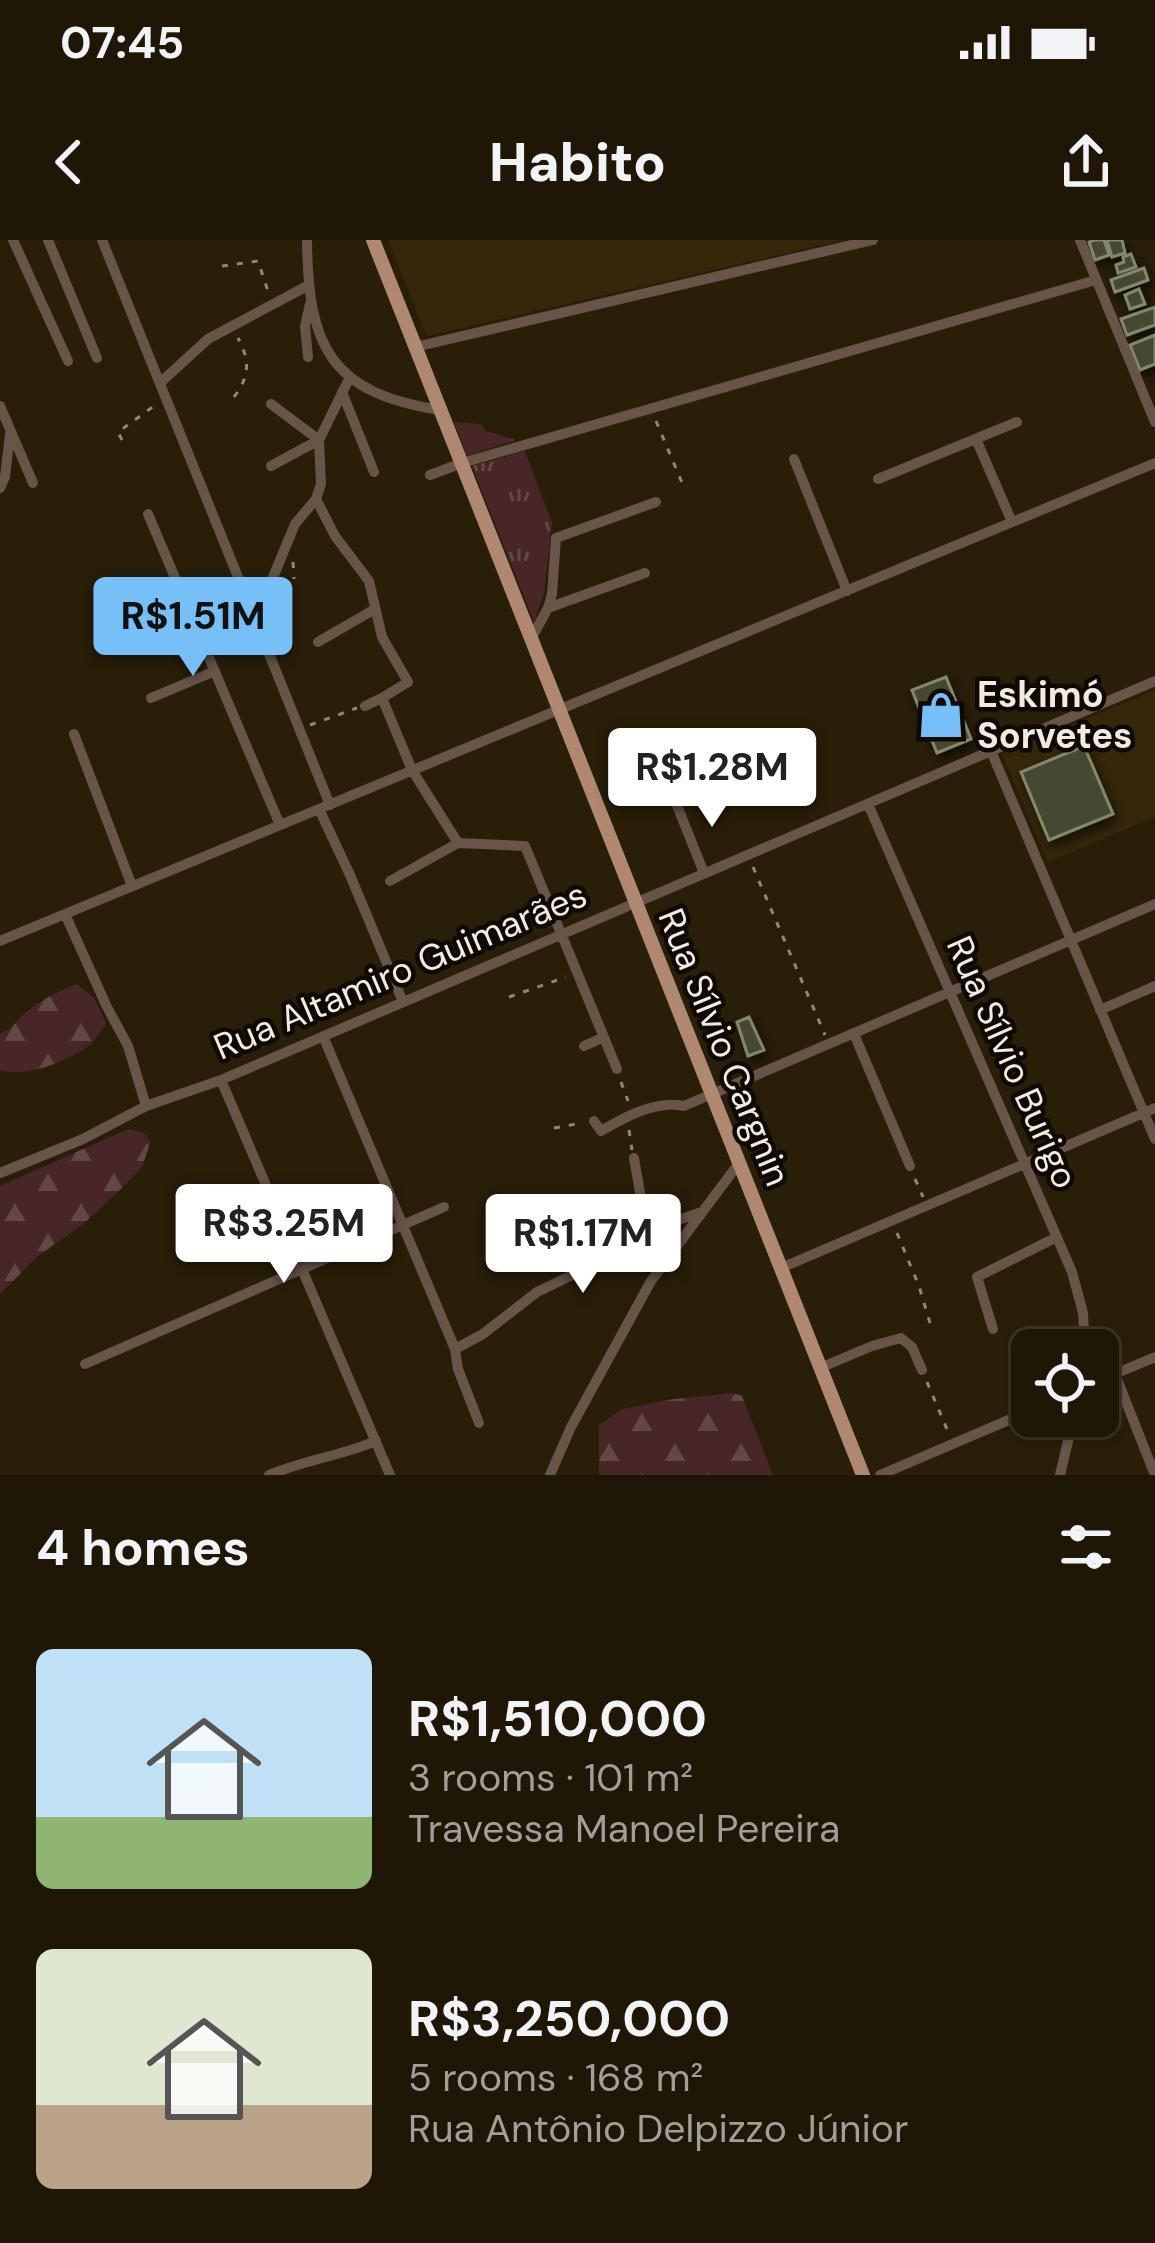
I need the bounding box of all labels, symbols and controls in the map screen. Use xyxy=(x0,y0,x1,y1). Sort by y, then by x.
text: 07:45 xyxy=(60,13,184,72)
text: Habito xyxy=(489,127,666,198)
icon: back xyxy=(36,129,102,195)
icon: share xyxy=(1053,129,1119,195)
pin: R$1.51M xyxy=(82,577,304,679)
text: R$1.51M xyxy=(120,590,266,641)
place label: Eskimó Sorvetes xyxy=(977,671,1132,759)
shop icon: Eskimó Sorvetes xyxy=(916,690,966,740)
pin: R$1.28M xyxy=(601,728,823,830)
text: R$1.28M xyxy=(635,741,789,792)
street label: Rua Altamiro Guimarães xyxy=(207,871,594,1070)
street label: Rua Sílvio Cargnin xyxy=(647,902,802,1193)
street label: Rua Sílvio Burigo xyxy=(936,929,1089,1196)
pin: R$3.25M xyxy=(173,1184,395,1286)
pin: R$1.17M xyxy=(472,1194,694,1296)
text: R$3.25M xyxy=(203,1197,365,1248)
text: R$1.17M xyxy=(513,1207,653,1258)
map controls xyxy=(1011,1329,1119,1437)
button: locate xyxy=(1011,1329,1119,1437)
text: 4 homes xyxy=(36,1514,250,1581)
icon: filters xyxy=(1053,1514,1119,1580)
text: R$1,510,000 xyxy=(408,1685,707,1752)
icon: home xyxy=(132,1697,276,1841)
text: 3 rooms · 101 m² xyxy=(408,1752,693,1803)
text: Travessa Manoel Pereira xyxy=(408,1803,840,1854)
text: R$3,250,000 xyxy=(408,1985,730,2052)
icon: home xyxy=(132,1997,276,2141)
text: 5 rooms · 168 m² xyxy=(408,2052,703,2103)
text: Rua Antônio Delpizzo Júnior xyxy=(408,2103,908,2154)

